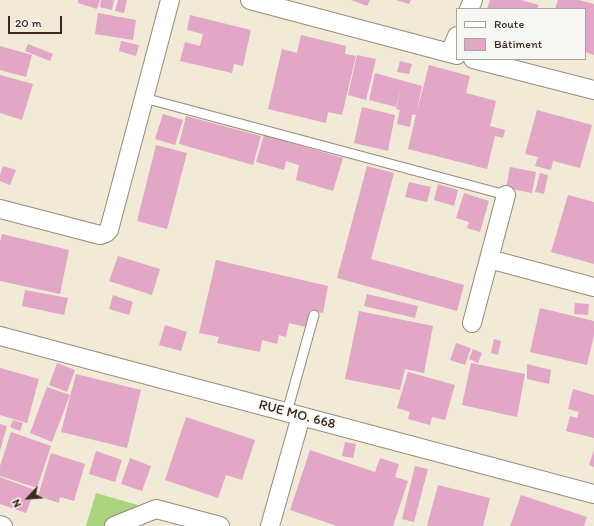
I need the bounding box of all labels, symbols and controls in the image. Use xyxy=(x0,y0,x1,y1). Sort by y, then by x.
scale bar xyxy=(10,8,64,34)
legend xyxy=(456,8,586,60)
text: 20 m xyxy=(15,16,42,30)
text: Route xyxy=(494,17,524,31)
text: Bâtiment xyxy=(494,37,542,51)
street label: RUE MO. 668 xyxy=(257,397,337,433)
north arrow xyxy=(8,478,48,518)
text: N xyxy=(9,497,24,509)

